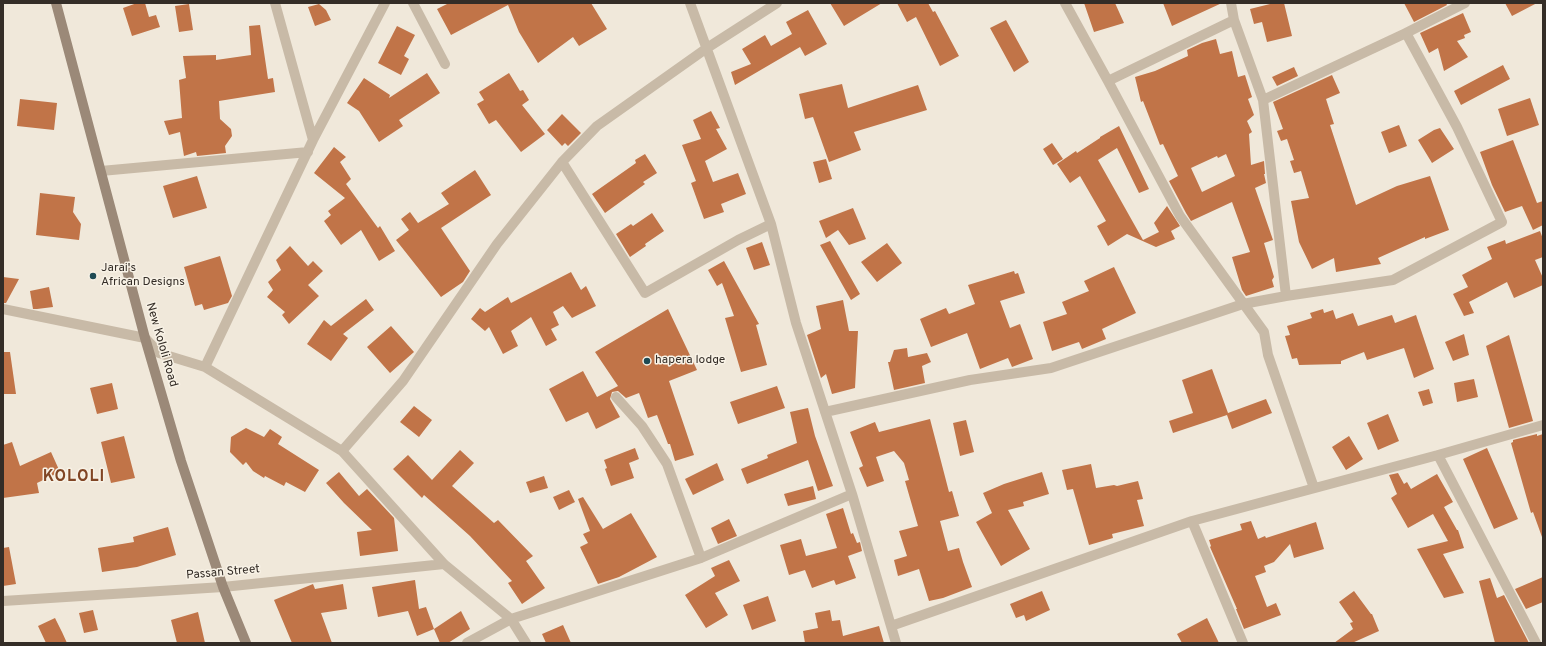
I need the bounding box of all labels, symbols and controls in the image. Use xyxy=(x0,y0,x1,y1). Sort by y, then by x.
place label: Jarai's African Designs xyxy=(101,262,185,290)
marker: Jarai's African Designs xyxy=(88,271,98,281)
street label: New Kololi Road xyxy=(142,301,180,389)
place label: hapera lodge xyxy=(655,354,725,368)
marker: hapera lodge xyxy=(642,356,652,366)
district label: KOLOLI xyxy=(43,468,105,488)
street label: Passan Street xyxy=(186,563,260,583)

